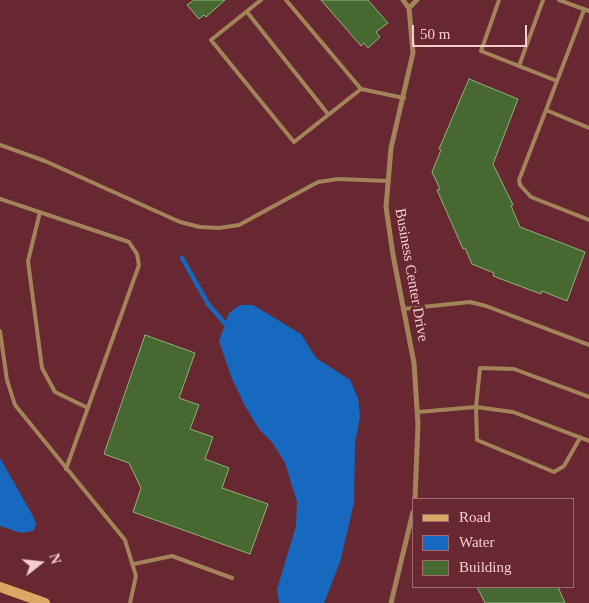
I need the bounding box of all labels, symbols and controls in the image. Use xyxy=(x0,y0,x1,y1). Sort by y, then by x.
scale bar xyxy=(414,15,529,47)
text: 50 m xyxy=(420,26,450,42)
street label: Business Center Drive xyxy=(390,207,432,343)
legend xyxy=(412,498,574,588)
text: Road xyxy=(459,509,491,525)
text: Water xyxy=(459,534,494,550)
north arrow xyxy=(15,538,65,588)
text: N xyxy=(46,552,64,566)
text: Building xyxy=(459,559,512,575)

